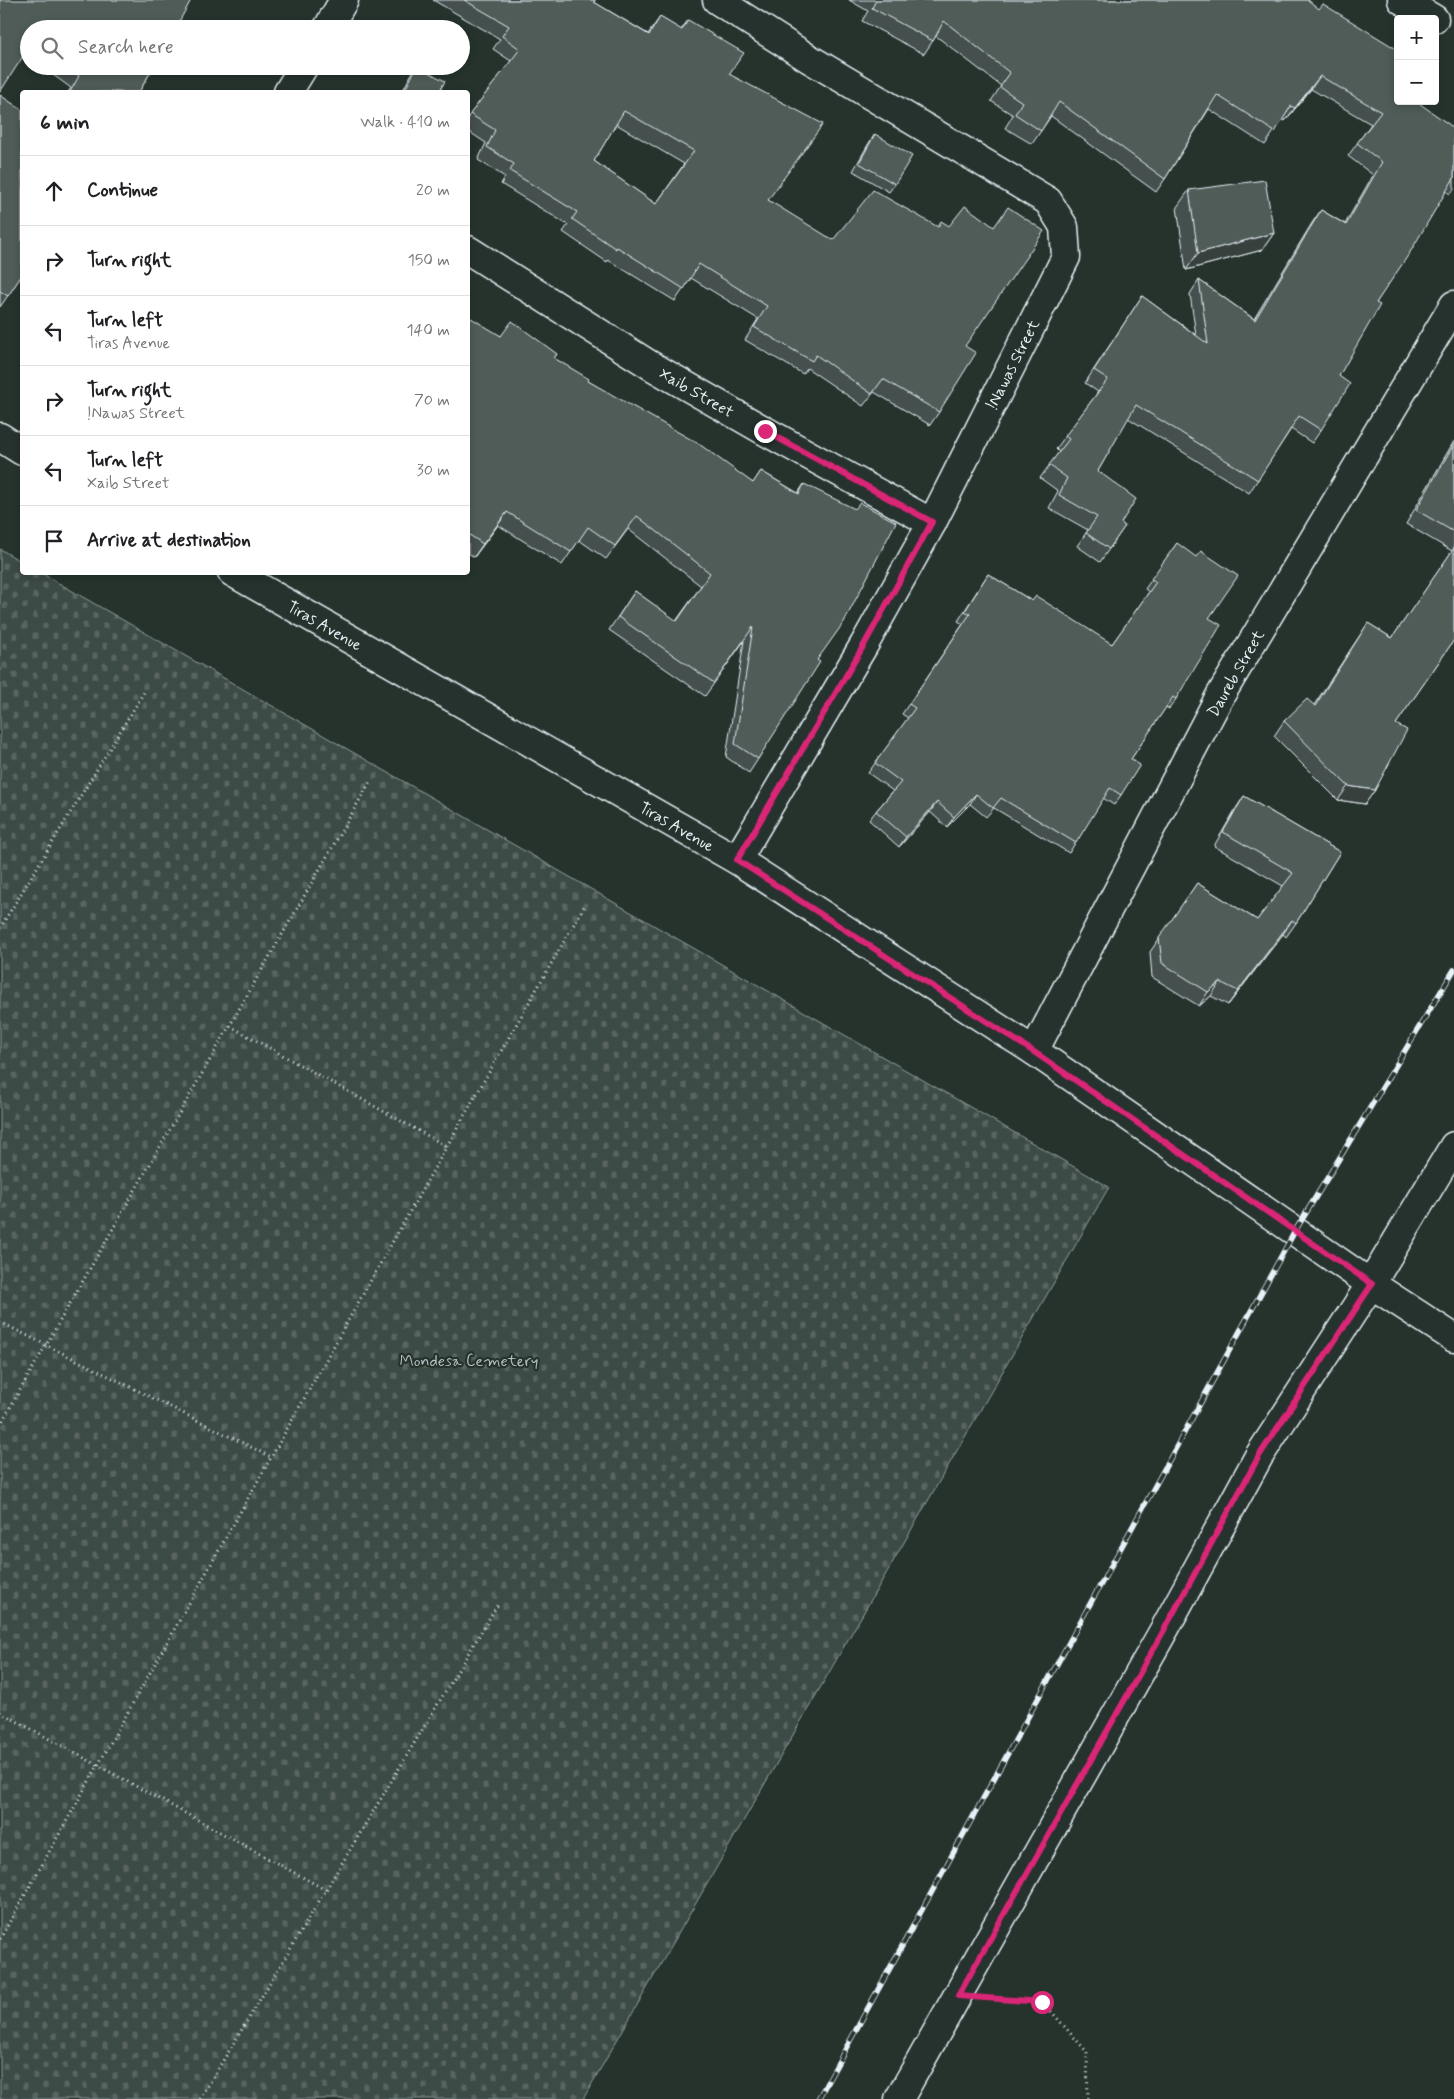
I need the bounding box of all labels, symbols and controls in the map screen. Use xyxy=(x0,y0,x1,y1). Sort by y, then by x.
map controls xyxy=(1394,15,1439,105)
button: + xyxy=(1394,15,1439,60)
search box xyxy=(20,20,470,75)
icon: search xyxy=(38,34,66,62)
text: Search here xyxy=(78,35,174,60)
button: − xyxy=(1394,60,1439,105)
text: 6 min xyxy=(40,109,90,137)
text: Walk · 410 m xyxy=(360,112,450,133)
icon: ahead xyxy=(40,177,68,205)
text: Continue xyxy=(87,178,158,203)
text: 20 m xyxy=(416,180,450,201)
icon: right xyxy=(40,247,68,275)
text: Turn right xyxy=(87,248,171,273)
text: 150 m xyxy=(408,250,450,271)
text: Turn left xyxy=(87,308,163,333)
street label: !Nawas Street xyxy=(982,316,1045,413)
icon: left xyxy=(40,317,68,345)
text: 140 m xyxy=(406,320,450,341)
text: Tiras Avenue xyxy=(87,333,170,354)
street label: Xaib Street xyxy=(655,364,738,423)
text: Turn right xyxy=(87,378,171,403)
icon: right xyxy=(40,387,68,415)
text: 70 m xyxy=(414,390,450,411)
text: !Nawas Street xyxy=(87,403,185,424)
route end xyxy=(754,420,777,443)
text: Turn left xyxy=(87,448,163,473)
icon: left xyxy=(40,457,68,485)
text: 30 m xyxy=(417,460,450,481)
text: Xaib Street xyxy=(87,473,169,494)
icon: arrive xyxy=(40,527,68,555)
text: Arrive at destination xyxy=(87,528,251,553)
street label: Tiras Avenue xyxy=(283,596,366,656)
street label: Daureb Street xyxy=(1203,626,1270,721)
street label: Tiras Avenue xyxy=(635,797,718,857)
park label: Mondesa Cemetery xyxy=(400,1351,538,1372)
route start xyxy=(1031,1991,1054,2014)

